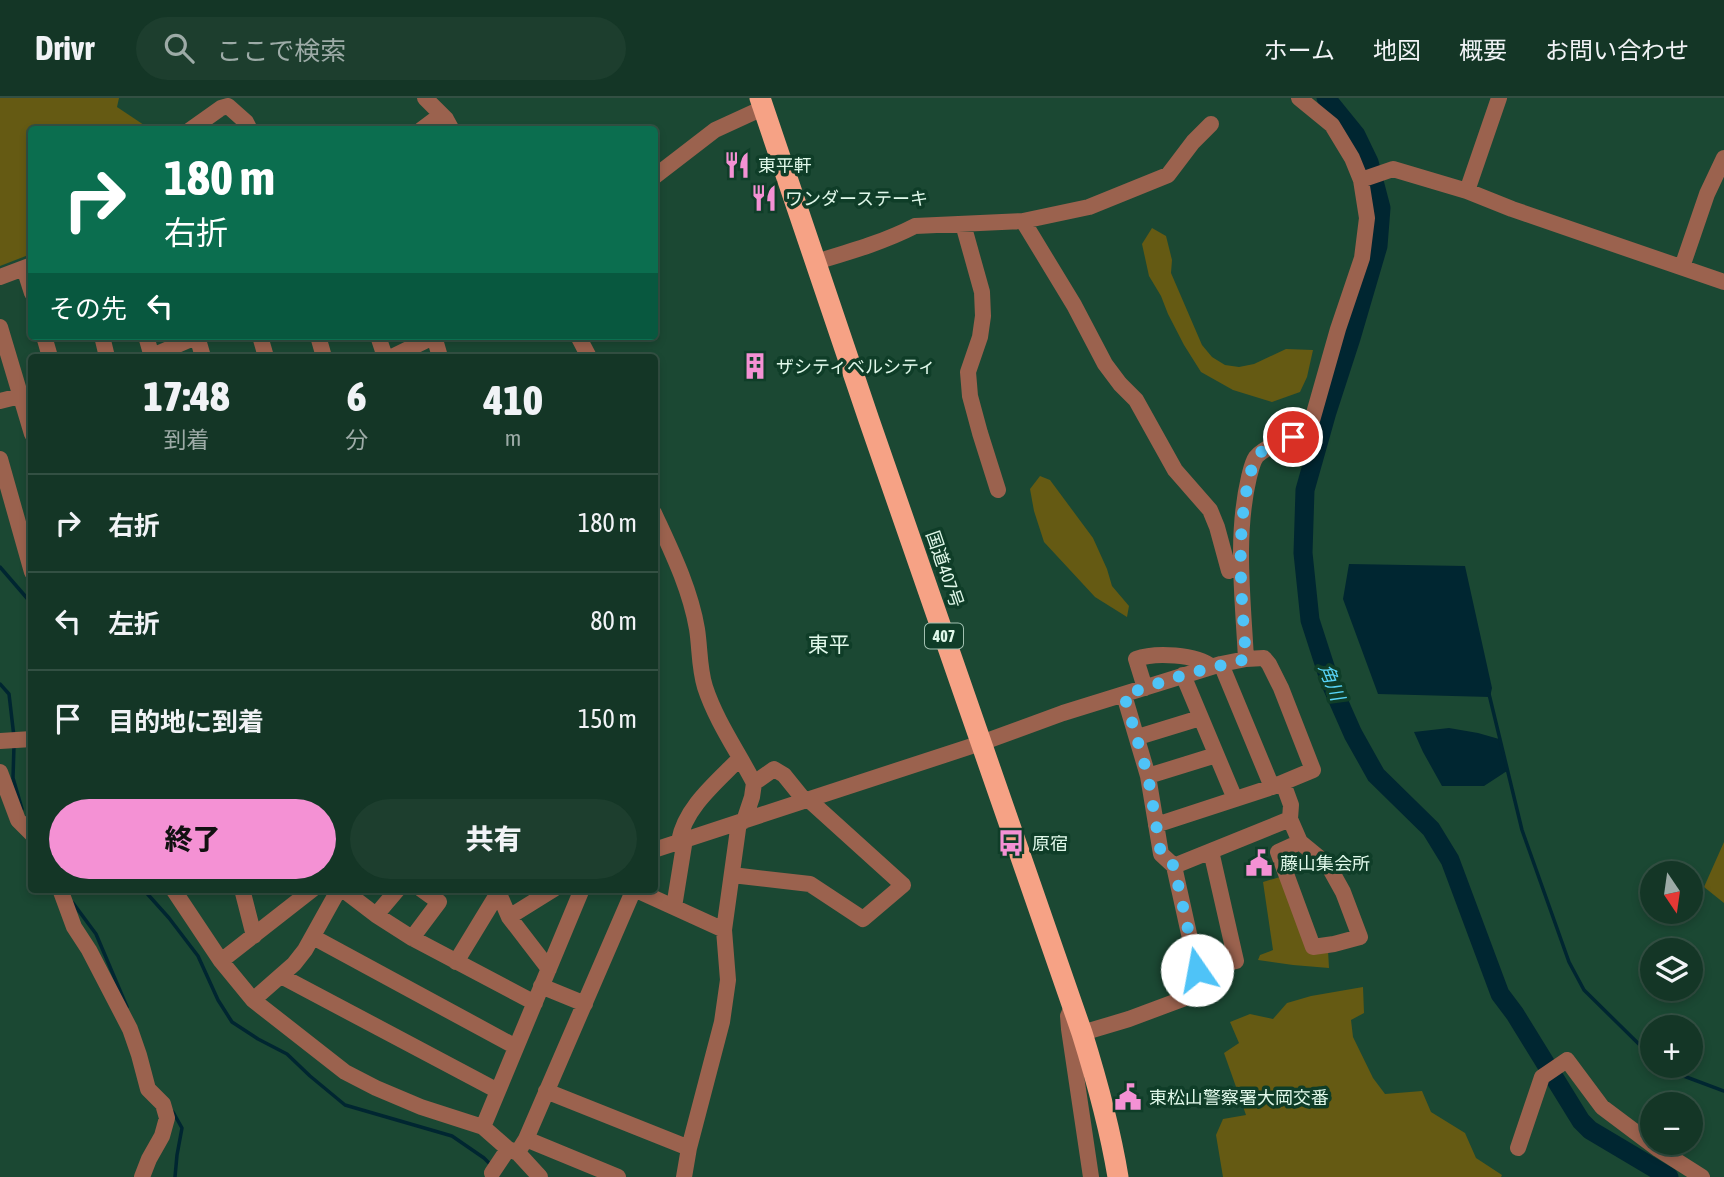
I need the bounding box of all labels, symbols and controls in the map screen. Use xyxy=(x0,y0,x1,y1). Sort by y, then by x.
search box xyxy=(136,17,626,80)
text: Drivr xyxy=(35,29,94,67)
icon: search xyxy=(160,29,198,67)
text: ここで検索 xyxy=(216,36,346,66)
text: ホーム xyxy=(1264,37,1335,64)
text: 地図 xyxy=(1373,37,1421,64)
text: 概要 xyxy=(1459,37,1507,64)
text: お問い合わせ xyxy=(1545,37,1689,64)
text: 180 m xyxy=(164,149,275,205)
restaurant icon: 東平軒 xyxy=(722,150,752,180)
icon: right xyxy=(49,154,140,245)
place label: 東平軒 xyxy=(758,155,812,176)
restaurant icon: ワンダーステーキ xyxy=(749,183,779,213)
place label: ワンダーステーキ xyxy=(785,188,928,209)
text: 右折 xyxy=(164,214,228,251)
icon: left xyxy=(141,287,179,325)
text: その先 xyxy=(49,294,127,324)
building icon: ザシティベルシティ xyxy=(740,351,770,381)
place label: ザシティベルシティ xyxy=(776,356,936,377)
text: 17:48 xyxy=(143,372,230,420)
text: 6 xyxy=(347,372,366,420)
text: 410 xyxy=(483,376,543,424)
pin xyxy=(1263,407,1323,467)
icon: arrive xyxy=(1274,418,1312,456)
text: m xyxy=(505,425,521,451)
text: 到着 xyxy=(164,427,210,453)
text: 分 xyxy=(345,427,368,453)
icon: right xyxy=(49,504,87,542)
text: 180 m xyxy=(578,508,637,538)
text: 右折 xyxy=(108,511,160,541)
street label: 国道407号 xyxy=(922,528,968,610)
icon: left xyxy=(49,602,87,640)
text: 80 m xyxy=(590,606,637,636)
text: 左折 xyxy=(108,609,160,639)
road number: 407 xyxy=(925,624,963,649)
district label: 東平 xyxy=(808,632,850,656)
water label: 角川 xyxy=(1315,660,1350,706)
icon: arrive xyxy=(49,700,87,738)
text: 150 m xyxy=(578,704,637,734)
text: 目的地に到着 xyxy=(108,707,264,737)
button: 終了 xyxy=(49,799,336,879)
button: 共有 xyxy=(350,799,637,879)
bus stop icon: 原宿 xyxy=(996,828,1026,858)
place label: 原宿 xyxy=(1032,833,1068,854)
public building icon: 藤山集会所 xyxy=(1244,848,1274,878)
place label: 藤山集会所 xyxy=(1280,853,1370,874)
north arrow xyxy=(1640,861,1703,924)
map controls xyxy=(1640,861,1703,1155)
position arrow xyxy=(1160,933,1234,1007)
button: layers xyxy=(1640,938,1703,1001)
button: + xyxy=(1640,1015,1703,1078)
public building icon: 東松山警察署大岡交番 xyxy=(1113,1082,1143,1112)
place label: 東松山警察署大岡交番 xyxy=(1149,1087,1329,1108)
button: − xyxy=(1640,1092,1703,1155)

